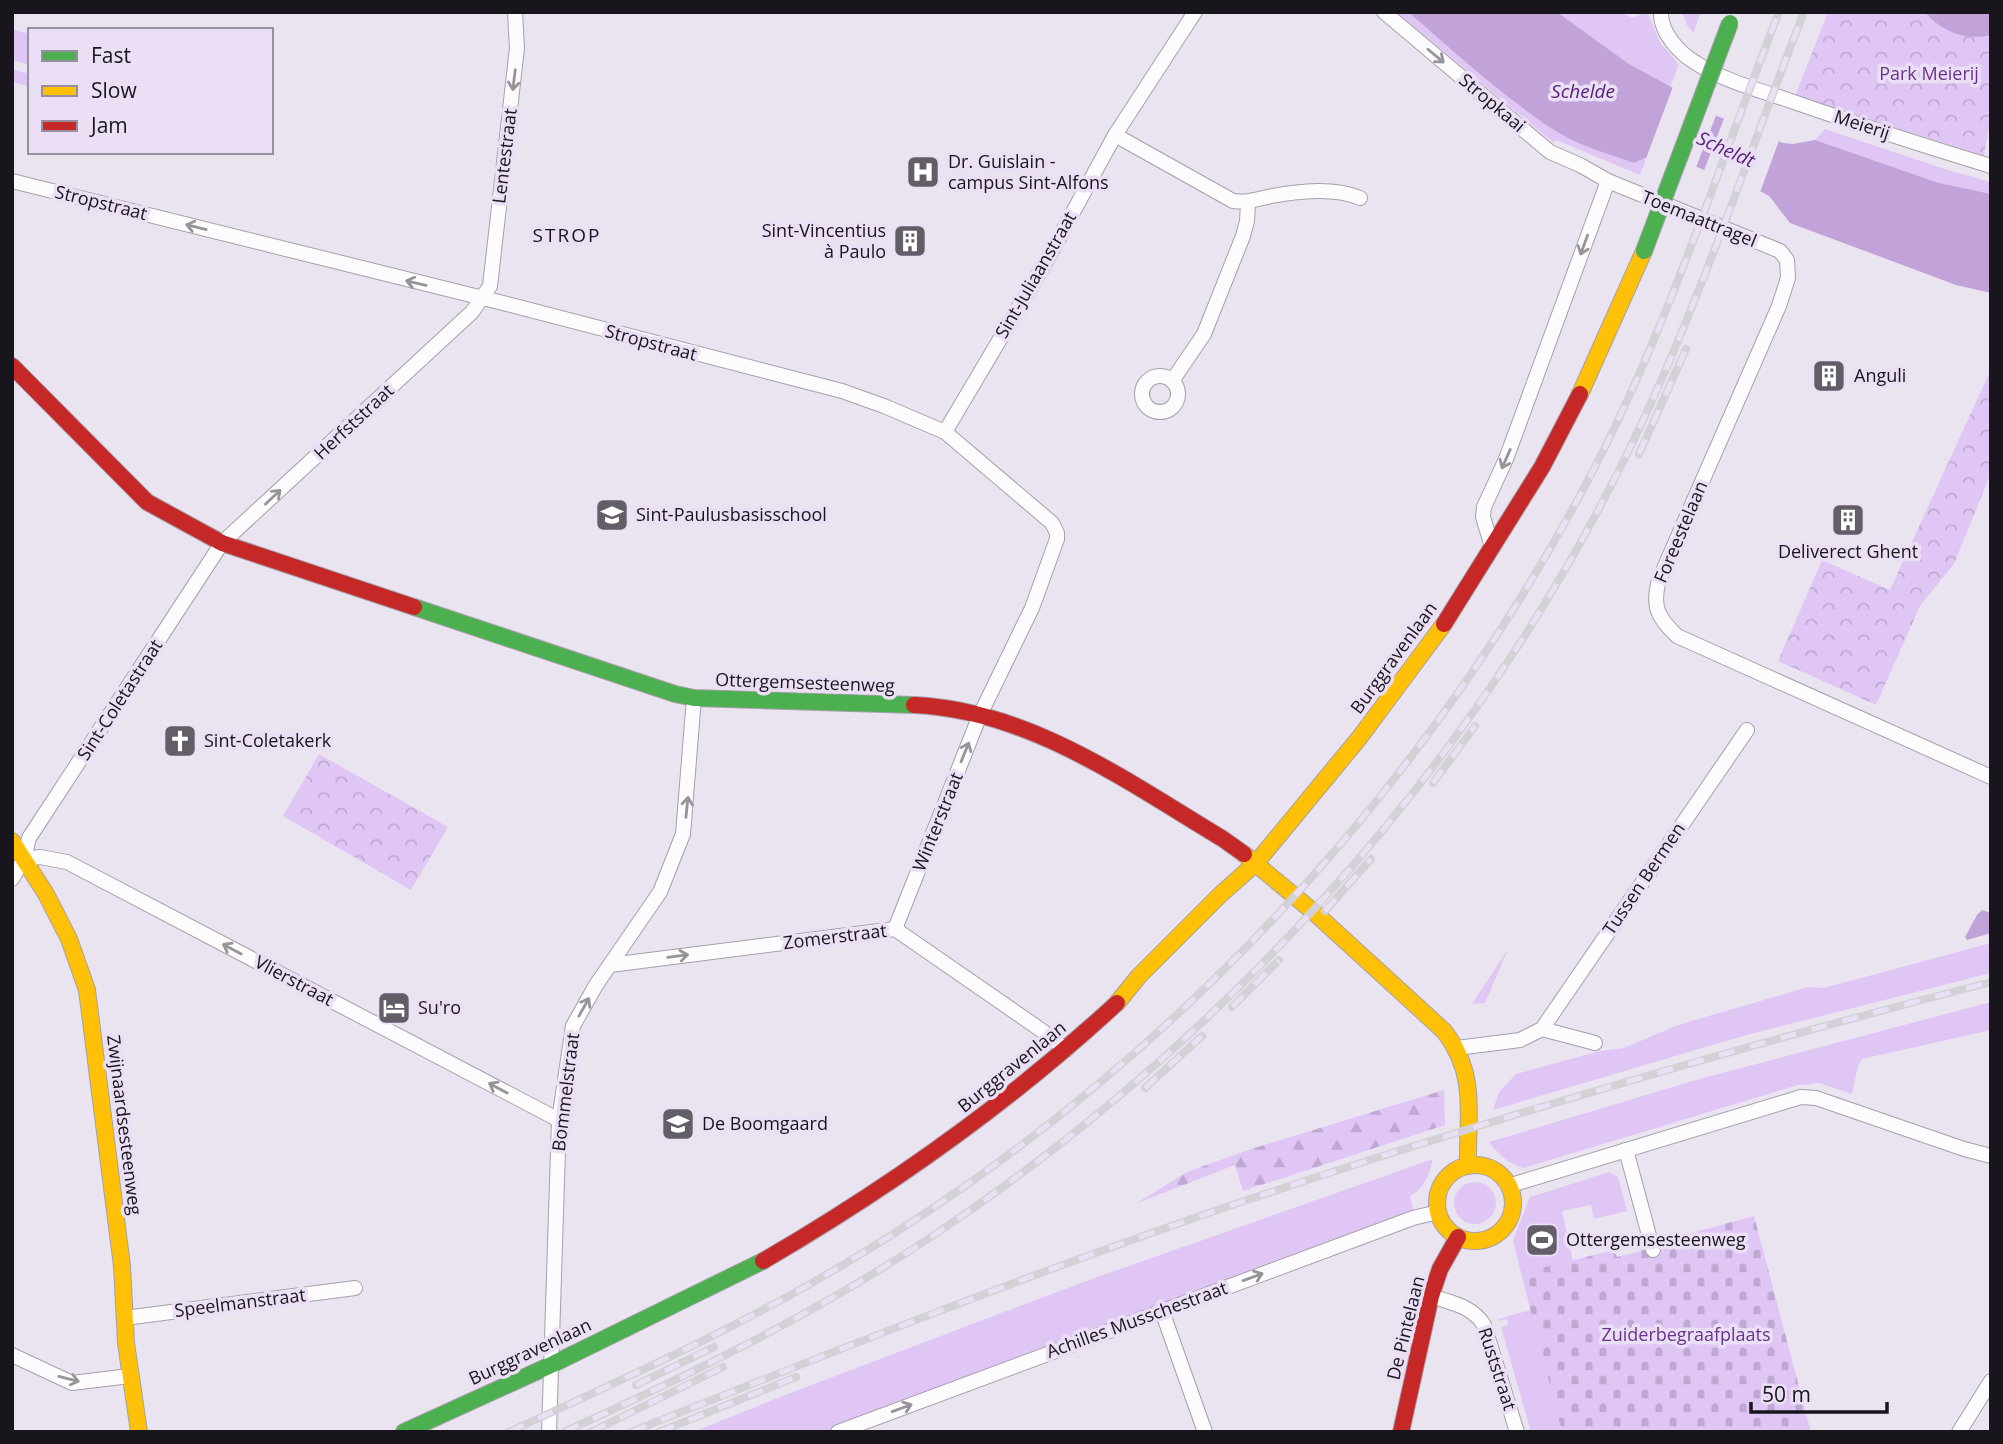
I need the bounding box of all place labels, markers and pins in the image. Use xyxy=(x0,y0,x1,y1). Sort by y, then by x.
place label: Dr. Guislain - campus Sint-Alfons xyxy=(948,149,1109,194)
hospital icon: Dr. Guislain - campus Sint-Alfons xyxy=(904,153,942,191)
place label: Sint-Vincentius à Paulo xyxy=(762,218,886,263)
building icon: Sint-Vincentius à Paulo xyxy=(891,222,929,260)
building icon: Anguli xyxy=(1810,357,1848,395)
place label: Anguli xyxy=(1854,363,1906,387)
school or university icon: Sint-Paulusbasisschool xyxy=(593,496,631,534)
building icon: Deliverect Ghent xyxy=(1829,501,1867,539)
place label: Sint-Paulusbasisschool xyxy=(636,502,827,526)
place label: Deliverect Ghent xyxy=(1778,539,1918,563)
church icon: Sint-Coletakerk xyxy=(161,722,199,760)
place label: Sint-Coletakerk xyxy=(204,728,332,752)
hotel icon: Su'ro xyxy=(375,989,413,1027)
place label: Su'ro xyxy=(418,995,461,1019)
school or university icon: De Boomgaard xyxy=(659,1105,697,1143)
place label: De Boomgaard xyxy=(702,1111,828,1135)
sports icon: Ottergemsesteenweg xyxy=(1523,1221,1561,1259)
place label: Ottergemsesteenweg xyxy=(1566,1227,1746,1251)

